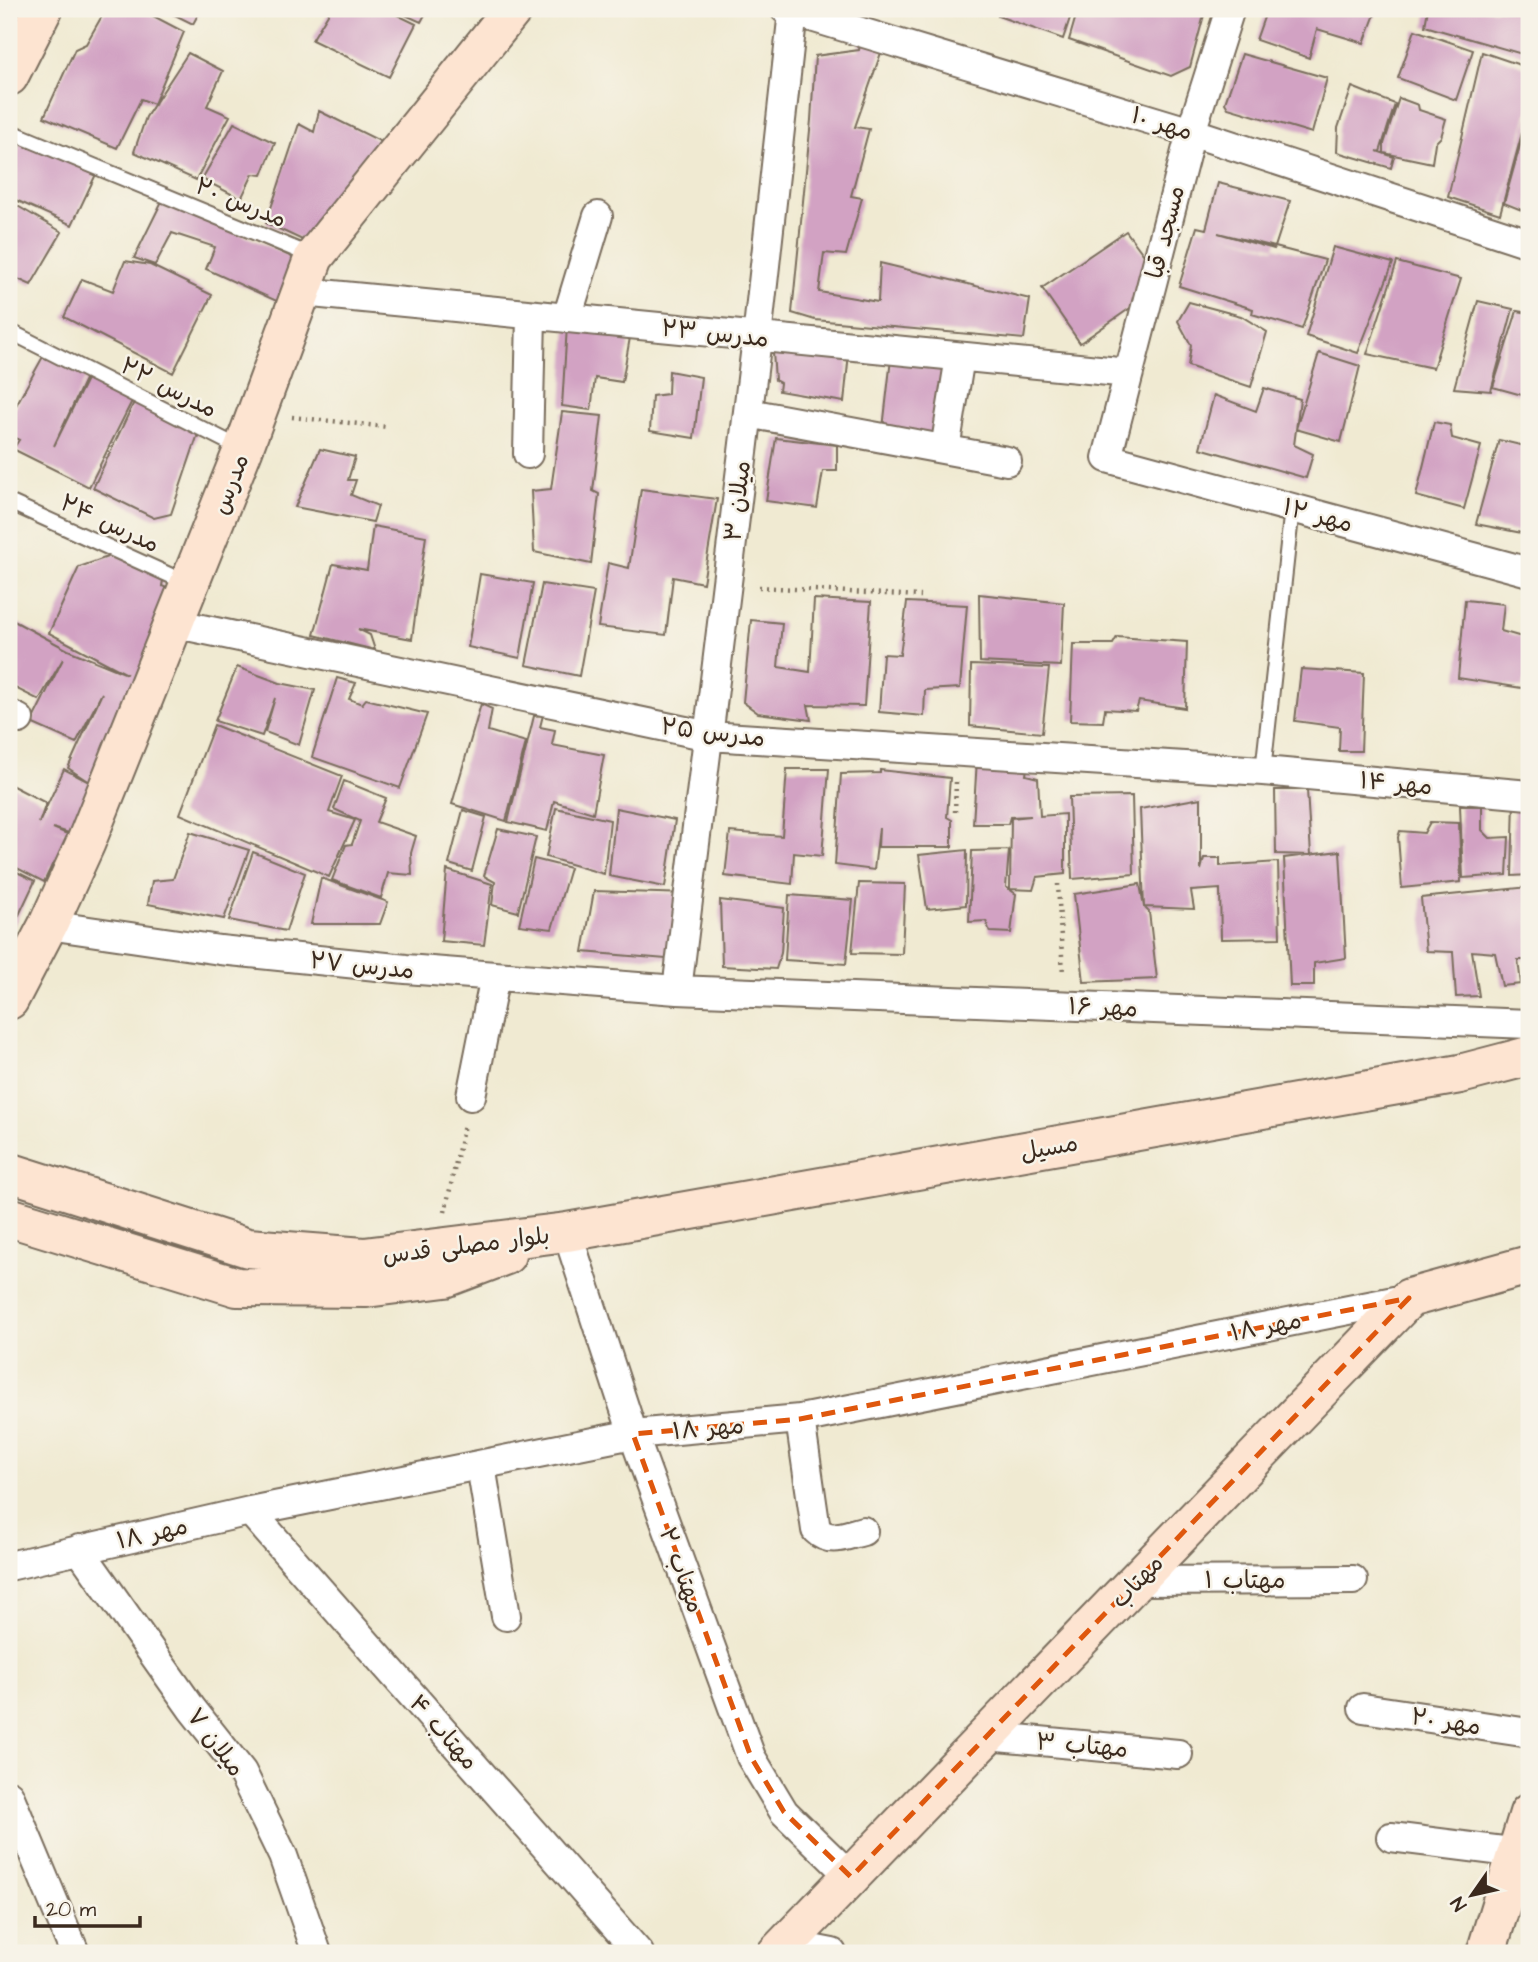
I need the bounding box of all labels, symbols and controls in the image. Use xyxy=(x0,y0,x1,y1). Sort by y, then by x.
street label: مهر ۱۰ xyxy=(1127,99,1197,149)
street label: مدرس ۲۰ xyxy=(190,169,291,237)
street label: مسجد قبا xyxy=(1138,182,1194,282)
street label: مدرس ۲۳ xyxy=(659,311,770,357)
street label: مدرس ۲۲ xyxy=(114,349,223,427)
street label: مدرس xyxy=(204,449,258,520)
street label: میلان ۳ xyxy=(716,459,760,543)
street label: مدرس ۲۴ xyxy=(54,486,165,562)
street label: مهر ۱۲ xyxy=(1279,490,1356,542)
street label: مدرس ۲۵ xyxy=(659,710,767,756)
street label: مهر ۱۴ xyxy=(1358,764,1434,804)
street label: مدرس ۲۷ xyxy=(308,944,416,988)
street label: مهر ۱۶ xyxy=(1068,990,1138,1026)
street label: مسیل xyxy=(1018,1126,1081,1170)
street label: بلوار مصلی قدس xyxy=(381,1219,552,1273)
street label: مهر ۱۸ xyxy=(1228,1303,1305,1351)
street label: مهر ۱۸ xyxy=(671,1409,745,1449)
street label: مهر ۱۸ xyxy=(113,1509,191,1559)
street label: مهتاب ۲ xyxy=(650,1523,712,1618)
street label: مهتاب xyxy=(1104,1547,1172,1616)
street label: مهتاب ۱ xyxy=(1204,1564,1286,1598)
street label: مهتاب ۴ xyxy=(401,1687,486,1778)
street label: مهر ۲۰ xyxy=(1408,1700,1483,1744)
street label: میلان ۷ xyxy=(178,1701,252,1784)
street label: مهتاب ۳ xyxy=(1035,1725,1129,1767)
north arrow xyxy=(1436,1860,1506,1930)
scale bar xyxy=(35,1885,140,1929)
text: N xyxy=(1445,1891,1474,1916)
text: 20 m xyxy=(46,1895,97,1924)

